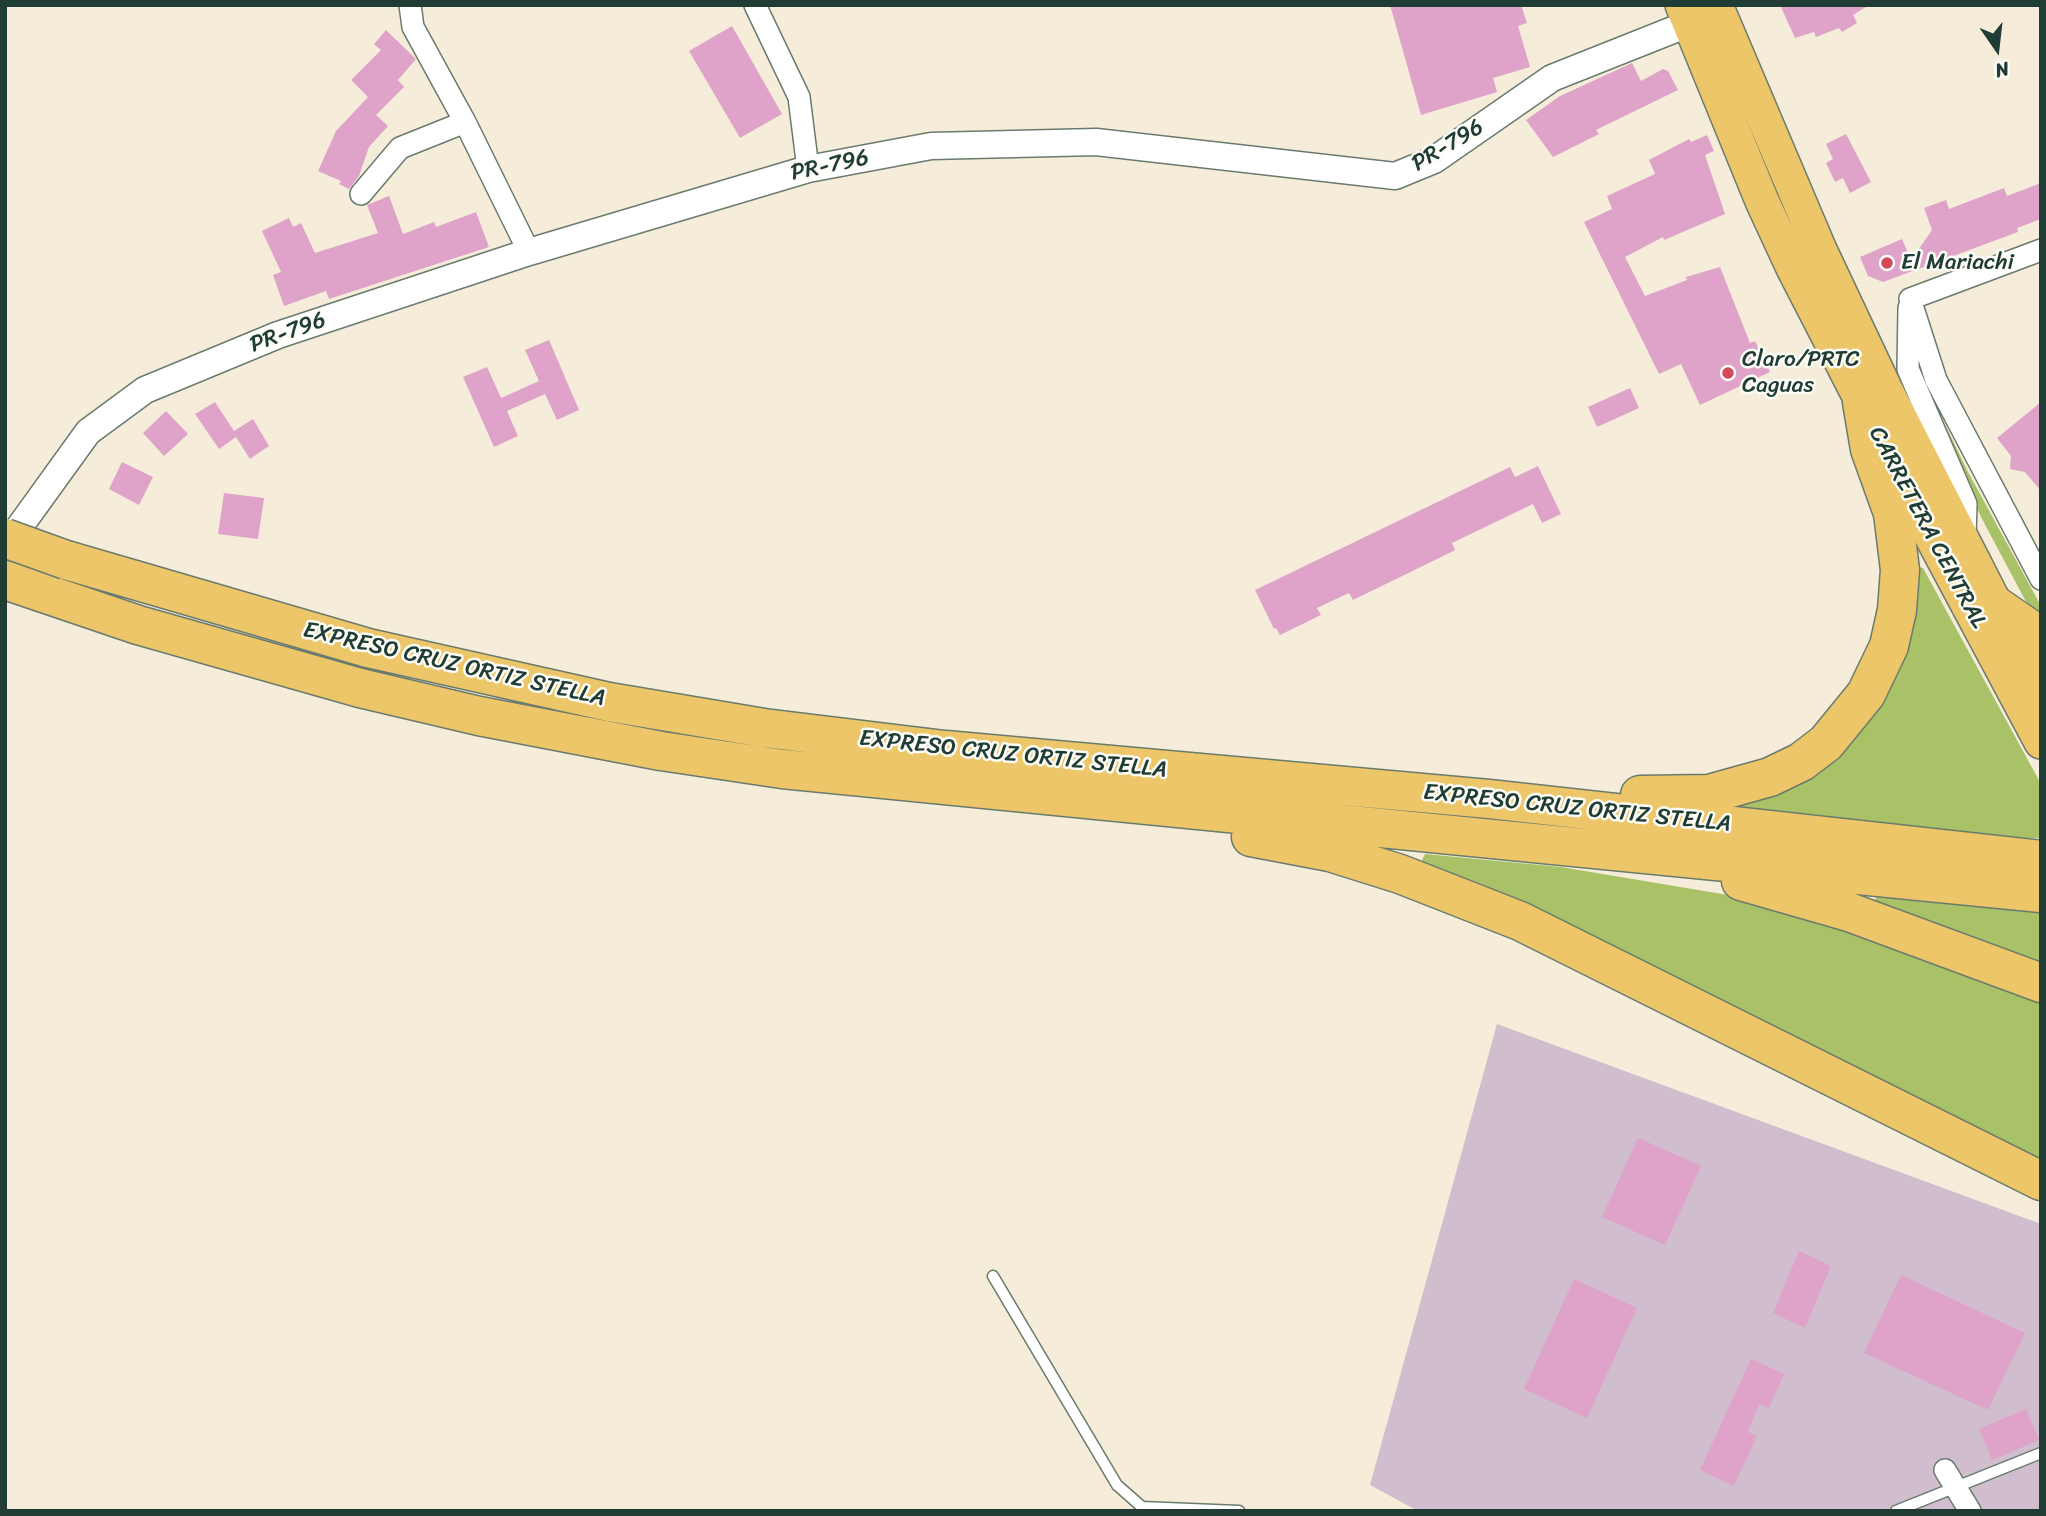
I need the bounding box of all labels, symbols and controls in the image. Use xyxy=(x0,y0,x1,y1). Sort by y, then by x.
north arrow xyxy=(1962,14,2032,84)
text: N xyxy=(1992,52,2013,87)
street label: PR-796 xyxy=(1407,114,1489,178)
street label: PR-796 xyxy=(789,144,871,188)
place label: El Mariachi xyxy=(1901,249,2014,277)
marker: El Mariachi xyxy=(1879,255,1895,271)
street label: PR-796 xyxy=(246,307,330,359)
place label: Claro/PRTC Caguas xyxy=(1742,346,1860,400)
marker: Claro/PRTC Caguas xyxy=(1720,365,1736,381)
street label: CARRETERA CENTRAL xyxy=(1862,422,1992,634)
street label: EXPRESO CRUZ ORTIZ STELLA xyxy=(300,617,608,713)
street label: EXPRESO CRUZ ORTIZ STELLA xyxy=(858,725,1168,785)
street label: EXPRESO CRUZ ORTIZ STELLA xyxy=(1422,779,1732,839)

